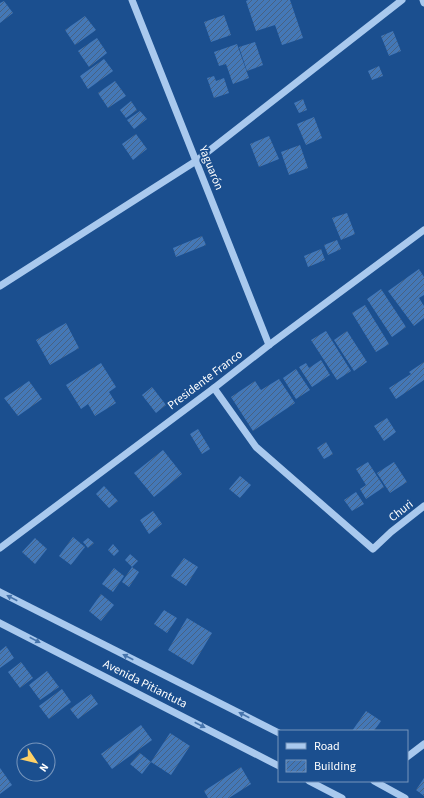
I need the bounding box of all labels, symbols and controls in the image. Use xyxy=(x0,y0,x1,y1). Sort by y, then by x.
street label: Yaguarón xyxy=(194,142,228,193)
street label: Presidente Franco xyxy=(164,346,246,414)
street label: Churi xyxy=(385,496,417,526)
one-way arrow xyxy=(6,595,18,601)
one-way arrow xyxy=(29,637,40,644)
one-way arrow xyxy=(122,653,134,660)
street label: Avenida Pitiantuta xyxy=(100,655,190,713)
one-way arrow xyxy=(238,712,250,718)
one-way arrow xyxy=(194,722,206,728)
legend xyxy=(278,730,408,782)
text: Road xyxy=(314,738,340,755)
north arrow xyxy=(16,742,56,782)
text: Building xyxy=(314,758,356,775)
text: N xyxy=(36,760,52,775)

